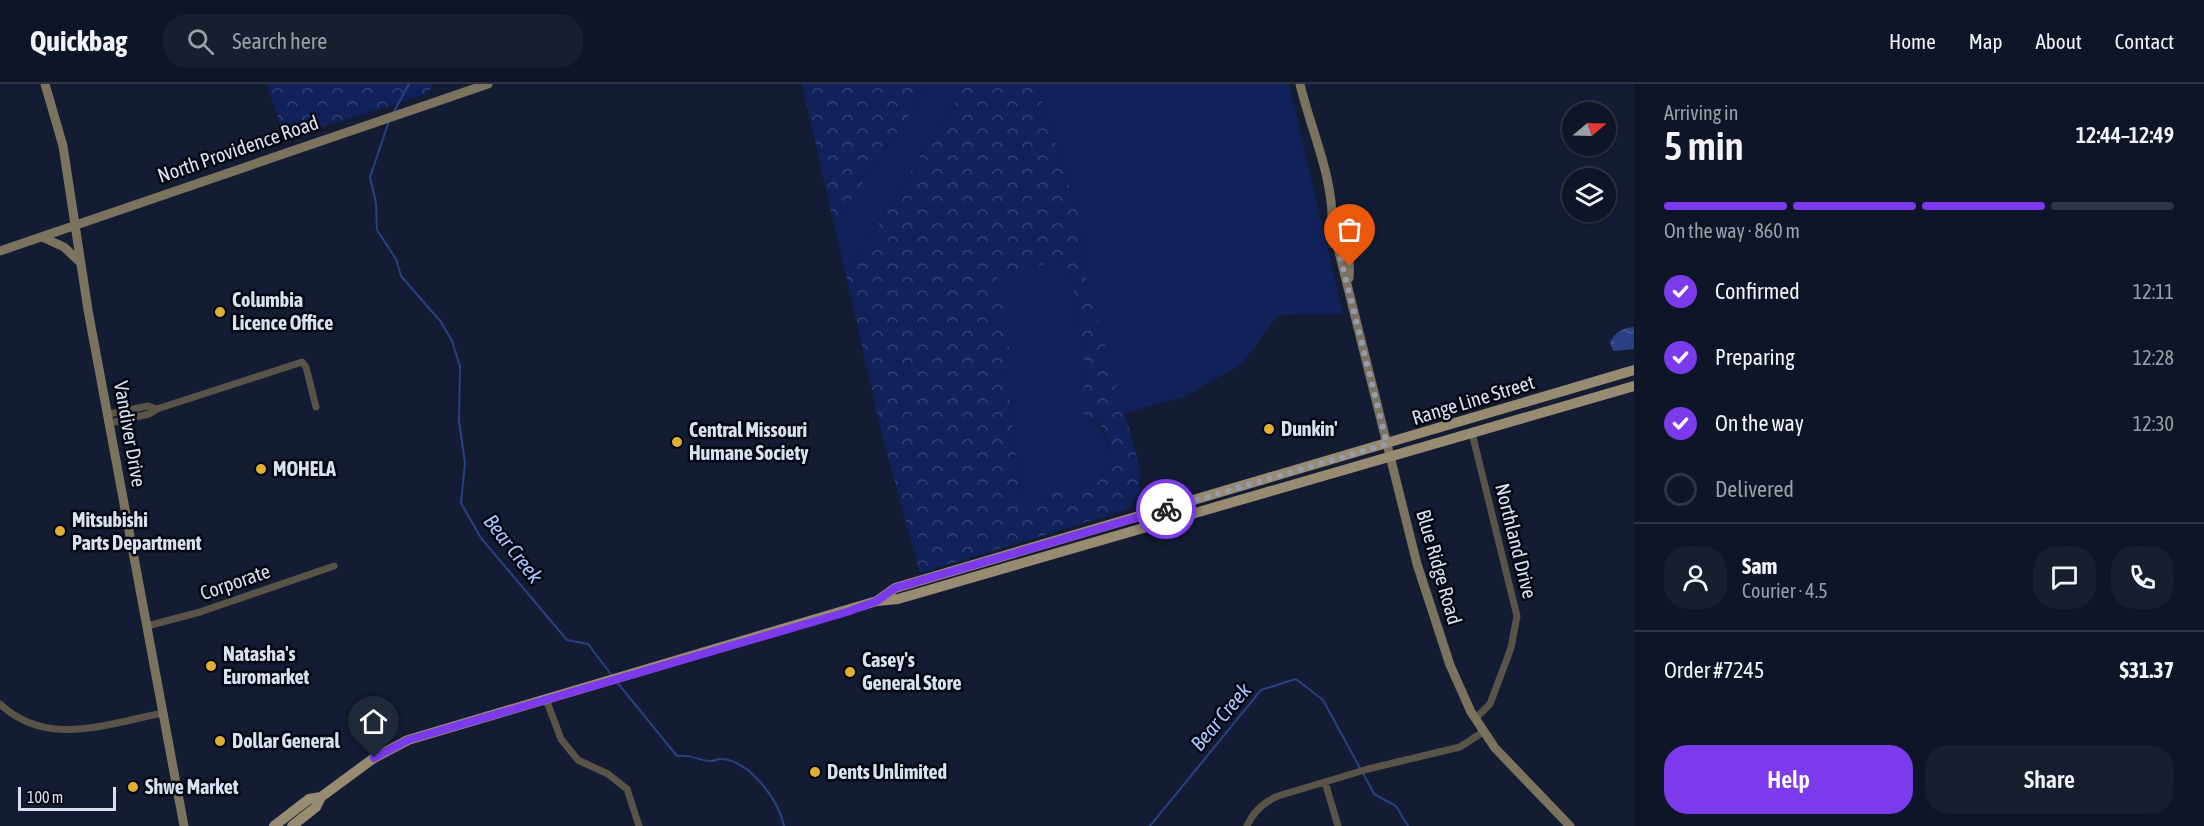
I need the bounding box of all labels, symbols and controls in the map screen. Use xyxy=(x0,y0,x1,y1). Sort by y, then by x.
search box xyxy=(163,14,583,68)
text: Quickbag xyxy=(30,25,127,57)
icon: search xyxy=(184,25,217,58)
text: Search here xyxy=(232,28,327,54)
text: Home xyxy=(1889,29,1936,53)
text: Map xyxy=(1969,29,2003,53)
text: About xyxy=(2036,29,2082,53)
text: Contact xyxy=(2115,29,2174,53)
text: Arriving in xyxy=(1664,101,1738,124)
north arrow xyxy=(1562,102,1616,156)
map controls xyxy=(1562,102,1616,222)
street label: North Providence Road xyxy=(154,110,321,187)
text: 12:44–12:49 xyxy=(2076,122,2174,148)
text: 5 min xyxy=(1664,124,1744,168)
button: layers xyxy=(1562,168,1616,222)
pin xyxy=(1324,204,1375,266)
icon: bag xyxy=(1333,213,1366,246)
text: On the way · 860 m xyxy=(1664,219,1800,242)
icon: check xyxy=(1664,275,1697,308)
text: Confirmed xyxy=(1715,278,1800,304)
text: 12:11 xyxy=(2133,280,2174,303)
place label: Columbia Licence Office xyxy=(232,288,333,334)
marker: Columbia Licence Office xyxy=(213,305,227,319)
icon: check xyxy=(1664,341,1697,374)
text: Preparing xyxy=(1715,344,1795,370)
text: 12:28 xyxy=(2133,346,2174,369)
street label: Range Line Street xyxy=(1409,370,1537,429)
street label: Vandiver Drive xyxy=(110,379,151,489)
icon: check xyxy=(1664,407,1697,440)
text: On the way xyxy=(1715,410,1804,436)
text: 12:30 xyxy=(2133,412,2174,435)
place label: Dunkin' xyxy=(1281,417,1338,440)
place label: Central Missouri Humane Society xyxy=(689,418,809,464)
marker: Dunkin' xyxy=(1262,422,1276,436)
marker: Central Missouri Humane Society xyxy=(670,435,684,449)
place label: MOHELA xyxy=(273,457,336,480)
marker: MOHELA xyxy=(254,462,268,476)
text: Delivered xyxy=(1715,476,1794,502)
courier xyxy=(1136,479,1196,539)
street label: Northland Drive xyxy=(1491,481,1542,601)
icon: bike xyxy=(1150,493,1183,526)
street label: Blue Ridge Road xyxy=(1412,507,1467,627)
place label: Mitsubishi Parts Department xyxy=(72,508,202,554)
water label: Bear Creek xyxy=(479,509,549,588)
marker: Mitsubishi Parts Department xyxy=(53,524,67,538)
button: person xyxy=(1664,546,1727,609)
button: chat xyxy=(2033,546,2096,609)
button: phone xyxy=(2111,546,2174,609)
text: Sam xyxy=(1742,553,1777,579)
street label: Corporate xyxy=(197,559,273,604)
text: Courier · 4.5 xyxy=(1742,579,1828,602)
place label: Natasha's Euromarket xyxy=(223,642,310,688)
place label: Casey's General Store xyxy=(862,648,962,694)
text: Order #7245 xyxy=(1664,657,1764,683)
text: $31.37 xyxy=(2119,657,2174,683)
marker: Natasha's Euromarket xyxy=(204,659,218,673)
marker: Casey's General Store xyxy=(843,665,857,679)
water label: Bear Creek xyxy=(1185,677,1256,755)
pin xyxy=(348,696,399,758)
icon: home xyxy=(357,705,390,738)
place label: Dollar General xyxy=(232,729,340,752)
marker: Dollar General xyxy=(213,734,227,748)
button: Help xyxy=(1664,745,1913,814)
button: Share xyxy=(1925,745,2174,814)
place label: Dents Unlimited xyxy=(827,760,947,783)
marker: Dents Unlimited xyxy=(808,765,822,779)
place label: Shwe Market xyxy=(145,775,239,798)
marker: Shwe Market xyxy=(126,780,140,794)
scale bar xyxy=(18,784,116,812)
text: 100 m xyxy=(27,788,63,806)

